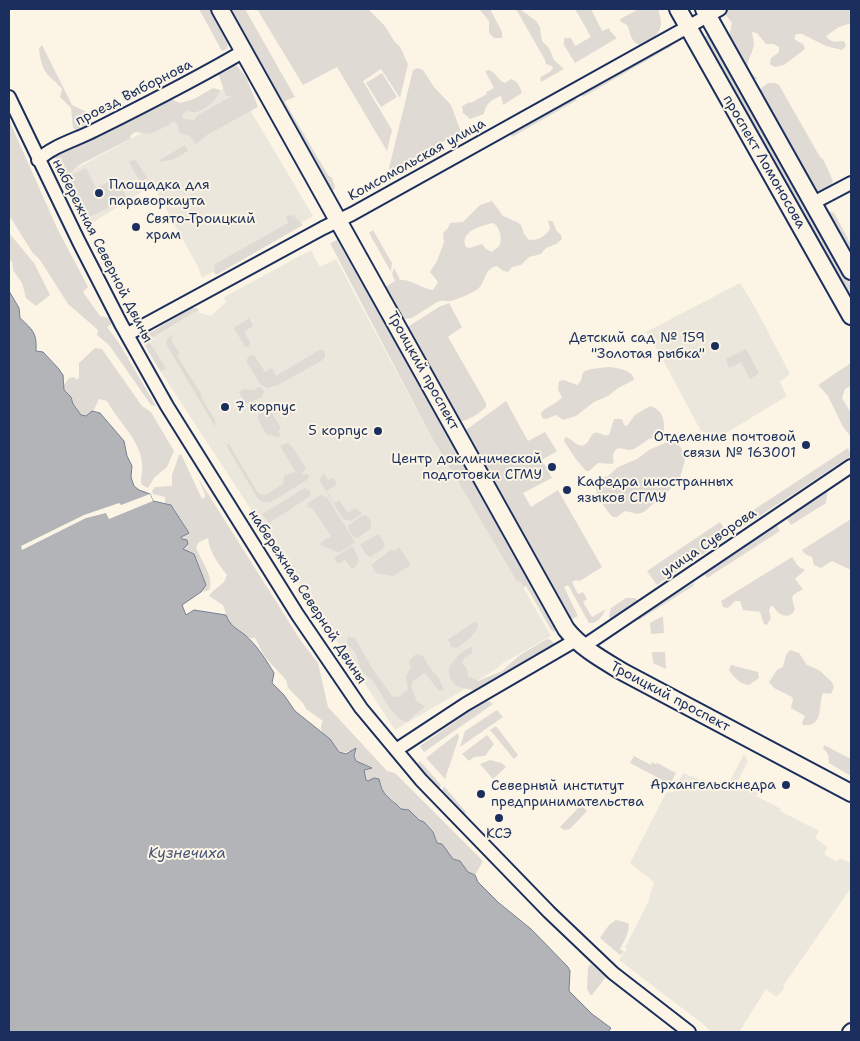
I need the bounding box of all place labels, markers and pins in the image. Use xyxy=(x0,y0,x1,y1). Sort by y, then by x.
place label: Площадка для параворкаута xyxy=(109,177,210,210)
marker: Площадка для параворкаута xyxy=(93,187,105,199)
place label: Свято-Троицкий храм xyxy=(146,211,255,243)
marker: Свято-Троицкий храм xyxy=(130,221,142,233)
place label: Детский сад № 159 "Золотая рыбка" xyxy=(569,330,705,362)
marker: Детский сад № 159 "Золотая рыбка" xyxy=(709,340,721,352)
place label: 7 корпус xyxy=(235,399,296,415)
marker: 7 корпус xyxy=(219,401,231,413)
place label: 5 корпус xyxy=(308,423,368,439)
marker: 5 корпус xyxy=(372,425,384,437)
place label: Отделение почтовой связи № 163001 xyxy=(654,429,796,462)
marker: Отделение почтовой связи № 163001 xyxy=(800,439,812,451)
place label: Центр доклинической подготовки СГМУ xyxy=(391,451,542,484)
marker: Центр доклинической подготовки СГМУ xyxy=(546,461,558,473)
place label: Кафедра иностранных языков СГМУ xyxy=(577,474,733,507)
marker: Кафедра иностранных языков СГМУ xyxy=(561,484,573,496)
place label: Архангельскнедра xyxy=(650,777,776,793)
place label: Северный институт предпринимательства xyxy=(491,778,644,810)
marker: Архангельскнедра xyxy=(780,779,792,791)
marker: Северный институт предпринимательства xyxy=(475,788,487,800)
marker: КСЭ xyxy=(493,812,505,824)
place label: КСЭ xyxy=(486,826,512,842)

